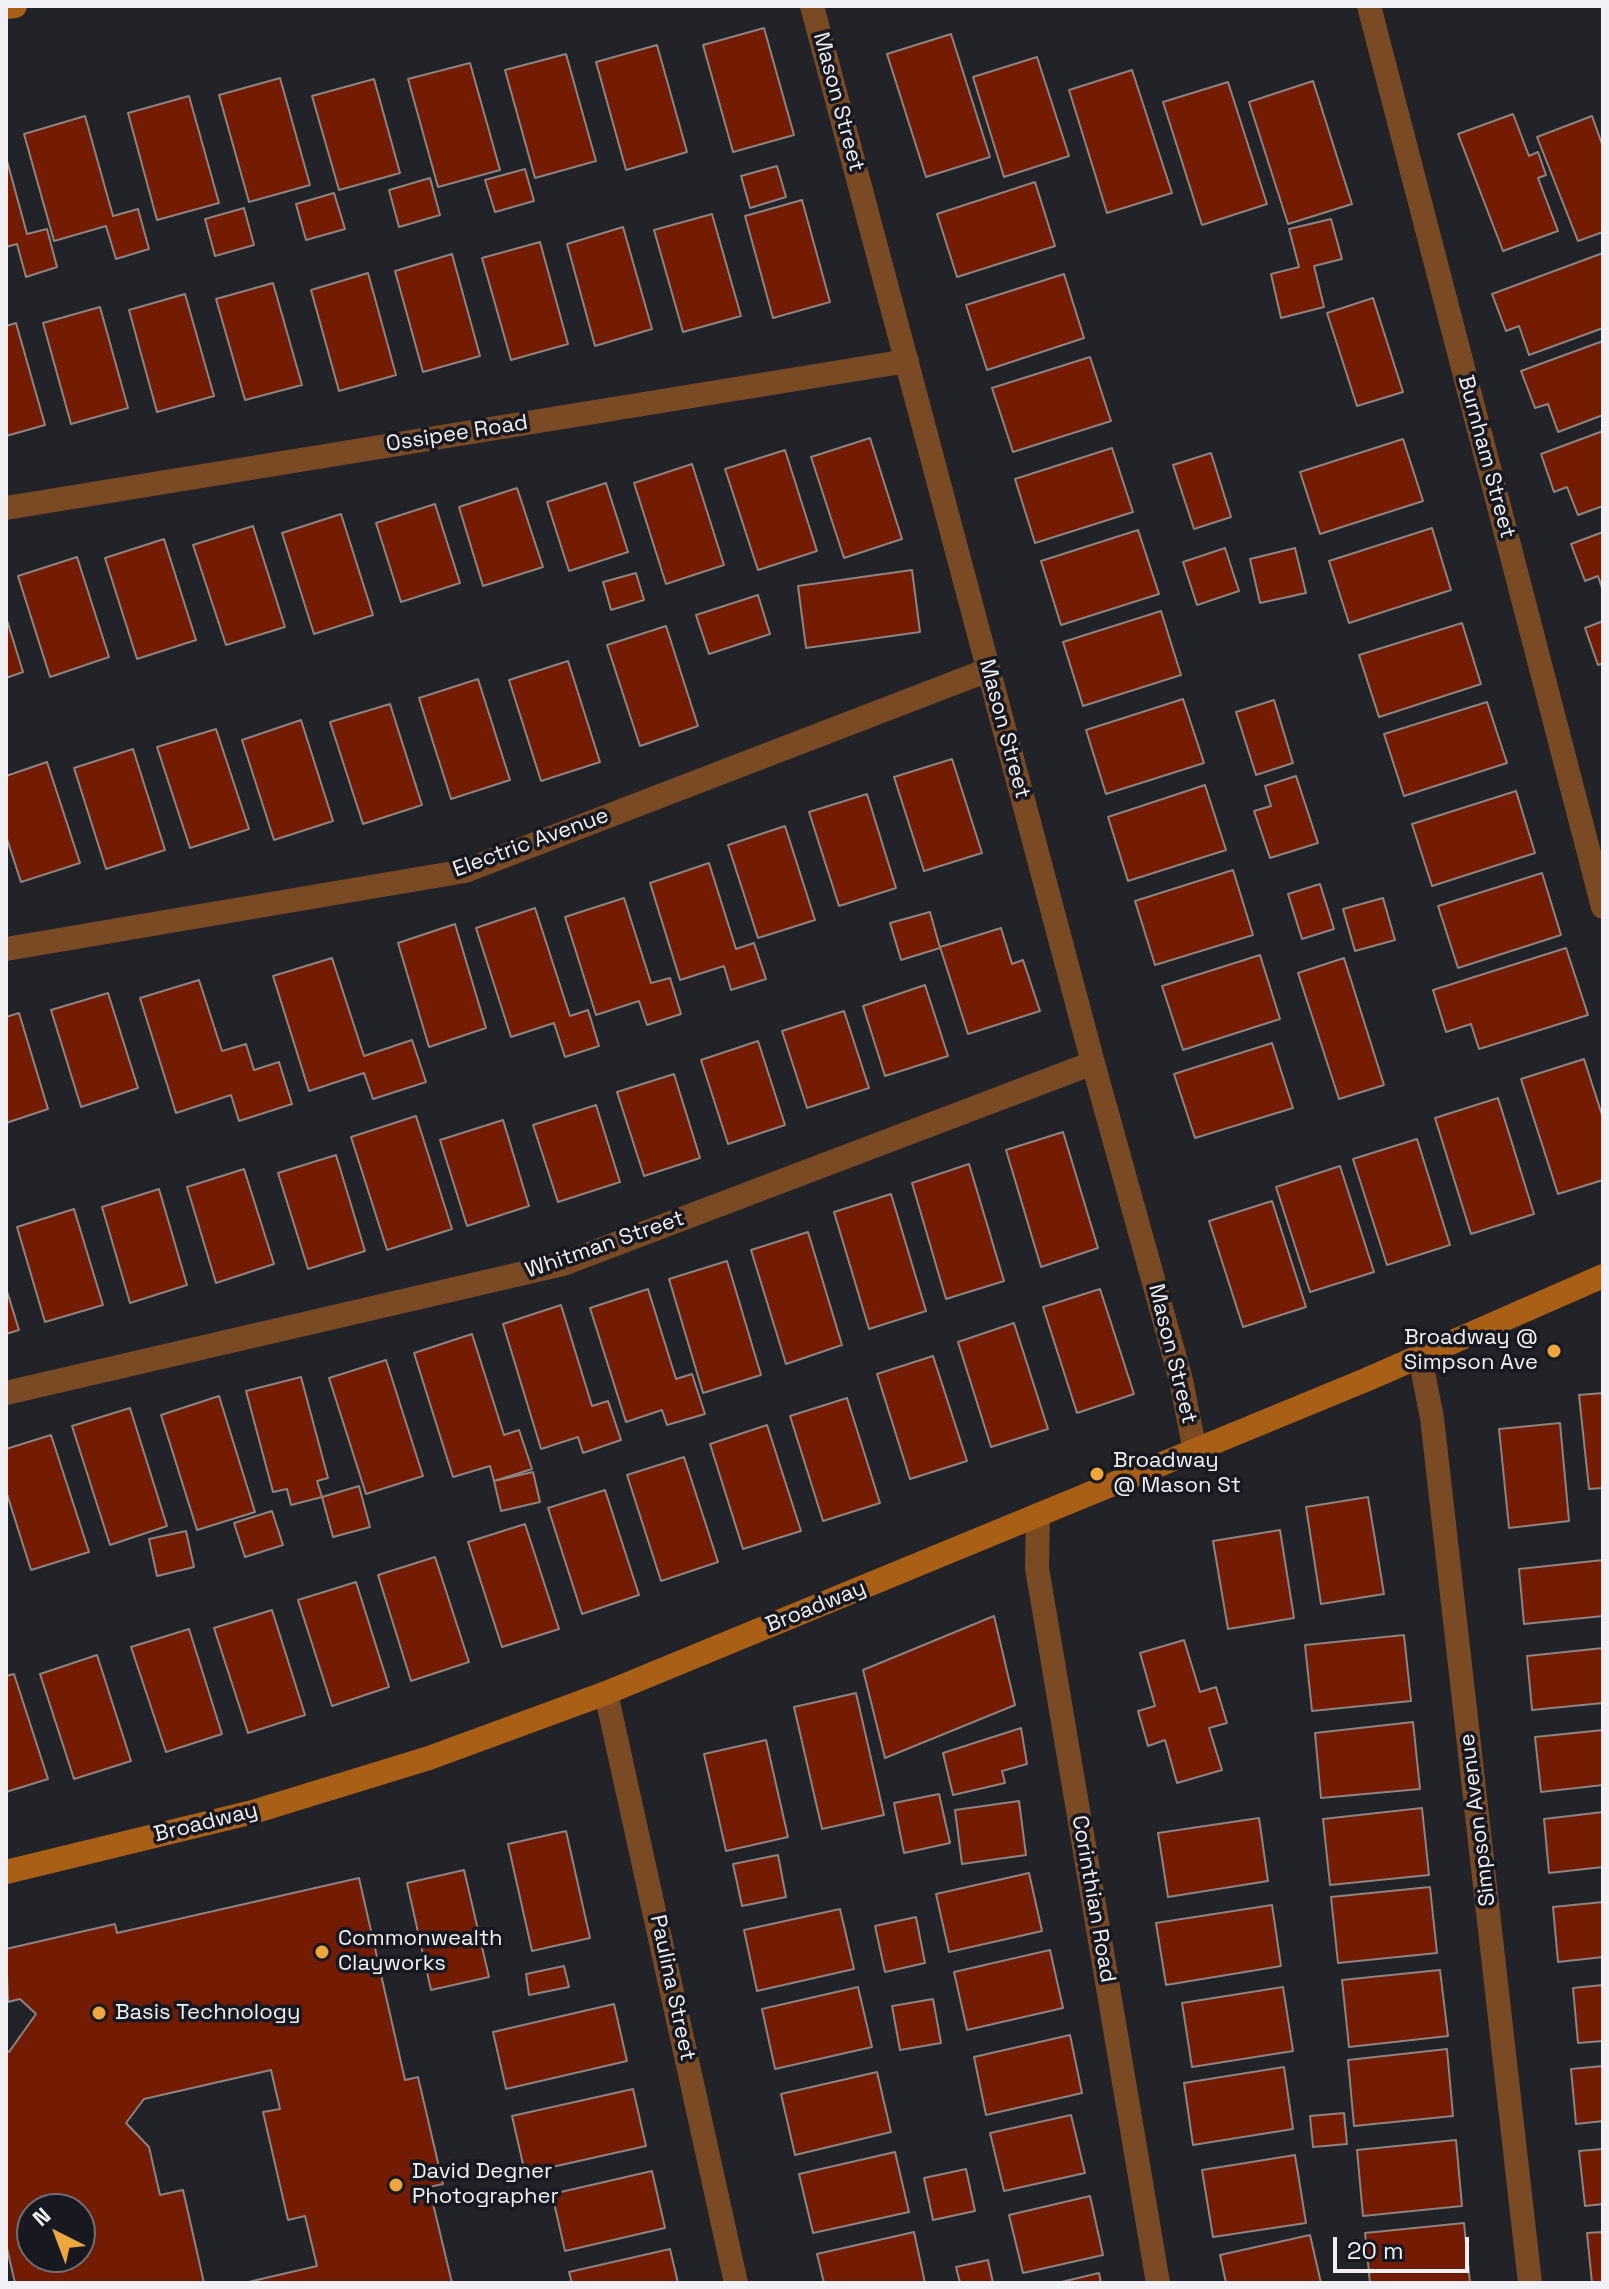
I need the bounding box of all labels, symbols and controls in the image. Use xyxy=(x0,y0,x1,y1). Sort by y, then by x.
street label: Mason Street xyxy=(807,29,869,175)
street label: Burnham Street xyxy=(1452,373,1520,541)
street label: Ossipee Road xyxy=(384,410,530,458)
street label: Mason Street xyxy=(973,656,1035,802)
street label: Electric Avenue xyxy=(450,803,612,883)
street label: Whitman Street xyxy=(522,1205,688,1285)
street label: Mason Street xyxy=(1142,1281,1202,1427)
place label: Broadway @ Simpson Ave xyxy=(1404,1325,1538,1376)
marker: Broadway @ Simpson Ave xyxy=(1545,1342,1563,1360)
place label: Broadway @ Mason St xyxy=(1113,1448,1241,1500)
marker: Broadway @ Mason St xyxy=(1088,1465,1106,1483)
street label: Broadway xyxy=(762,1575,870,1639)
street label: Simpson Avenue xyxy=(1454,1732,1502,1908)
street label: Broadway xyxy=(151,1797,261,1849)
street label: Corinthian Road xyxy=(1065,1813,1121,1985)
street label: Paulina Street xyxy=(644,1913,700,2063)
place label: Commonwealth Clayworks xyxy=(338,1926,503,1978)
marker: Commonwealth Clayworks xyxy=(313,1943,331,1961)
place label: Basis Technology xyxy=(115,2000,300,2026)
marker: Basis Technology xyxy=(90,2004,108,2022)
place label: David Degner Photographer xyxy=(412,2159,559,2210)
marker: David Degner Photographer xyxy=(387,2176,405,2194)
north arrow xyxy=(16,2193,96,2273)
text: N xyxy=(26,2201,56,2232)
scale bar xyxy=(1337,2221,1473,2271)
text: 20 m xyxy=(1347,2235,1404,2266)

